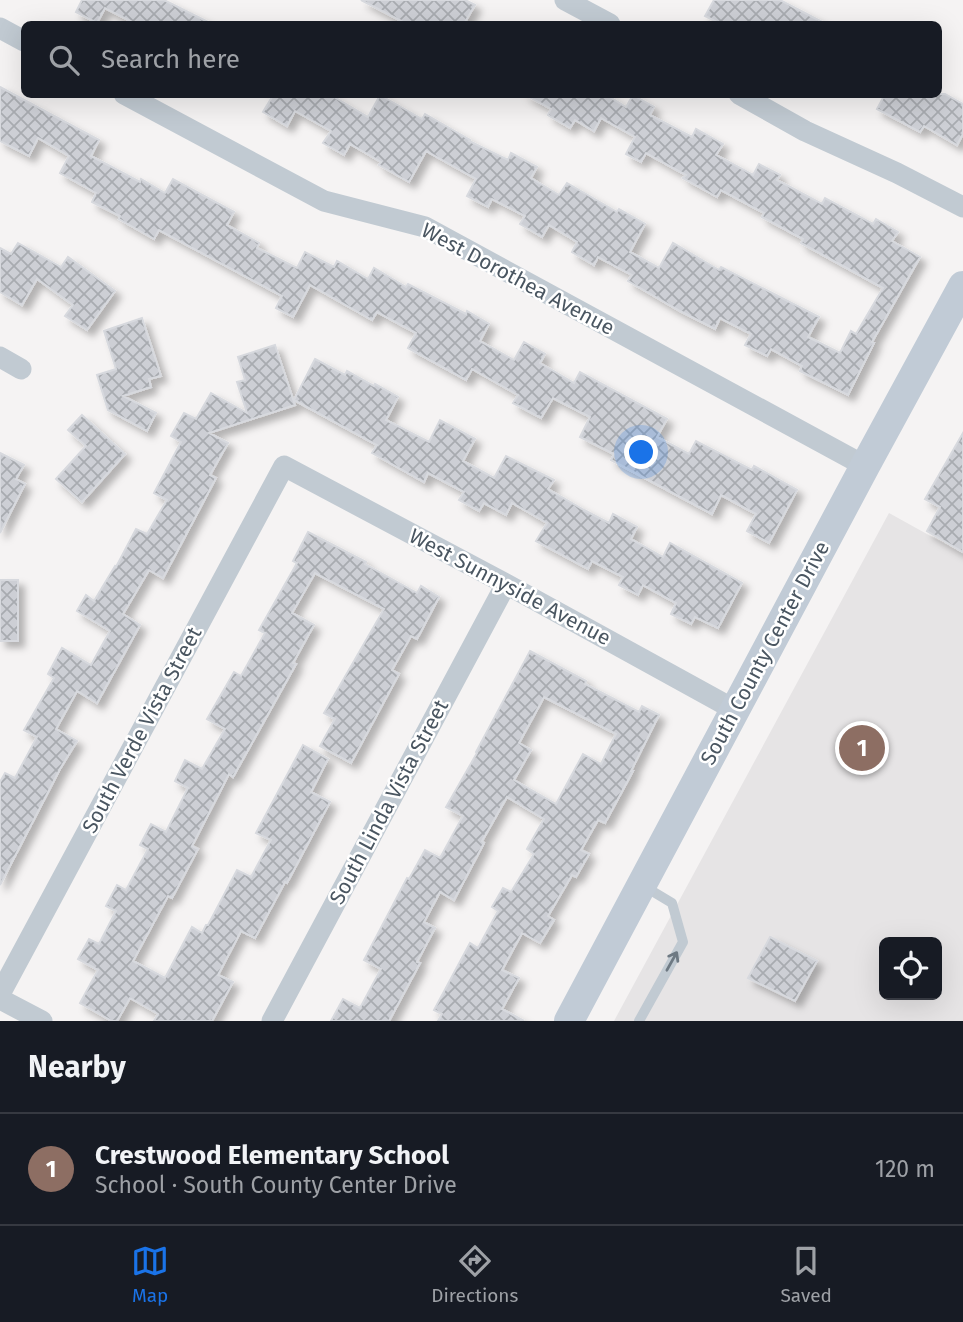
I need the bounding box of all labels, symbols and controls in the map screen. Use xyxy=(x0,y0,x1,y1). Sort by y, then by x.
search box xyxy=(21,21,942,98)
icon: search xyxy=(45,41,83,79)
text: Search here xyxy=(101,44,240,75)
street label: West Dorothea Avenue xyxy=(417,217,619,341)
your location xyxy=(624,435,658,469)
street label: West Sunnyside Avenue xyxy=(405,523,615,651)
street label: South County Center Drive xyxy=(695,537,835,769)
street label: South Verde Vista Street xyxy=(77,622,208,838)
street label: South Linda Vista Street xyxy=(324,695,454,909)
pin: 1 xyxy=(839,722,885,774)
map controls xyxy=(879,937,942,1000)
button: locate xyxy=(879,937,942,1000)
one-way arrow xyxy=(666,951,679,972)
text: Nearby xyxy=(28,1049,126,1085)
text: Crestwood Elementary School xyxy=(95,1140,449,1171)
text: 1 xyxy=(46,1155,56,1183)
text: 120 m xyxy=(875,1155,935,1183)
text: School · South County Center Drive xyxy=(95,1171,457,1199)
tab: Map xyxy=(131,1242,169,1307)
tab: Directions xyxy=(431,1242,518,1307)
tab: Saved xyxy=(781,1242,832,1307)

